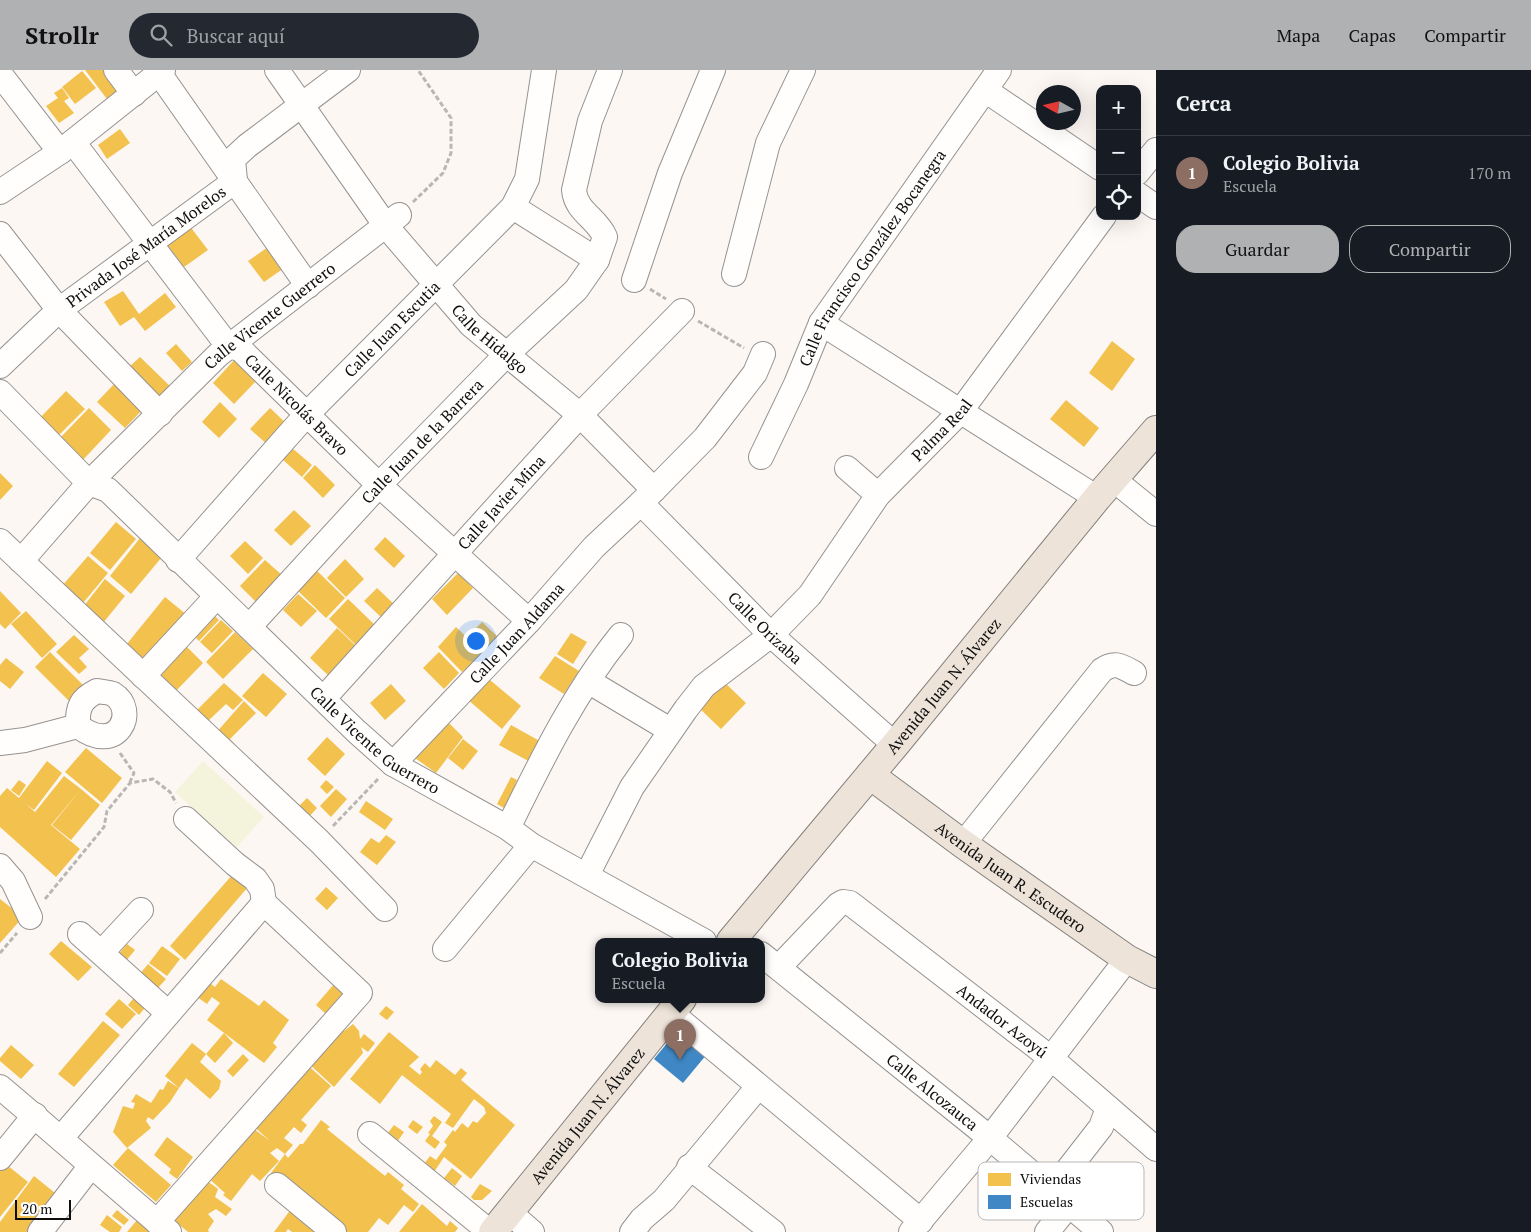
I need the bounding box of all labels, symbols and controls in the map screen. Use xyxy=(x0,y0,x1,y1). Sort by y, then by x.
search box xyxy=(129,13,479,58)
text: Strollr xyxy=(25,19,99,51)
icon: search xyxy=(147,21,175,49)
text: Buscar aquí xyxy=(187,23,285,48)
text: Mapa xyxy=(1276,23,1320,47)
text: Capas xyxy=(1348,23,1396,47)
text: Compartir xyxy=(1424,23,1506,47)
north arrow xyxy=(1036,85,1081,130)
map controls xyxy=(1096,85,1141,220)
button: + xyxy=(1096,85,1141,130)
text: Cerca xyxy=(1176,89,1231,117)
button: − xyxy=(1096,130,1141,175)
street label: Calle Francisco González Bocanegra xyxy=(793,145,951,370)
text: Colegio Bolivia xyxy=(1223,150,1360,175)
text: 1 xyxy=(1187,162,1197,184)
text: 170 m xyxy=(1468,162,1511,184)
button: locate xyxy=(1096,175,1141,220)
text: Escuela xyxy=(1223,175,1277,197)
street label: Privada José María Morelos xyxy=(61,180,230,312)
button: Guardar xyxy=(1176,225,1339,273)
button: Compartir xyxy=(1349,225,1511,273)
street label: Calle Vicente Guerrero xyxy=(199,257,340,374)
street label: Calle Juan Escutia xyxy=(339,276,445,382)
street label: Calle Hidalgo xyxy=(447,299,533,379)
street label: Calle Nicolás Bravo xyxy=(240,349,354,460)
street label: Calle Juan de la Barrera xyxy=(356,374,488,508)
street label: Palma Real xyxy=(906,394,977,466)
street label: Calle Javier Mina xyxy=(452,450,550,554)
street label: Calle Juan Aldama xyxy=(464,578,569,688)
street label: Calle Orizaba xyxy=(723,587,807,669)
street label: Avenida Juan N. Álvarez xyxy=(881,613,1006,759)
your location xyxy=(463,628,489,654)
street label: Calle Vicente Guerrero xyxy=(305,681,444,799)
street label: Avenida Juan R. Escudero xyxy=(931,816,1091,938)
popup xyxy=(595,938,765,1003)
text: Colegio Bolivia xyxy=(612,947,748,972)
text: Escuela xyxy=(612,972,666,994)
street label: Andador Azoyú xyxy=(952,979,1052,1063)
pin: 1 xyxy=(664,1019,696,1060)
street label: Avenida Juan N. Álvarez xyxy=(525,1043,650,1188)
street label: Calle Alcozauca xyxy=(882,1048,983,1135)
legend xyxy=(978,1162,1144,1220)
text: Viviendas xyxy=(1020,1169,1081,1188)
text: Escuelas xyxy=(1020,1192,1073,1211)
scale bar xyxy=(15,1197,71,1220)
text: 20 m xyxy=(22,1199,52,1218)

